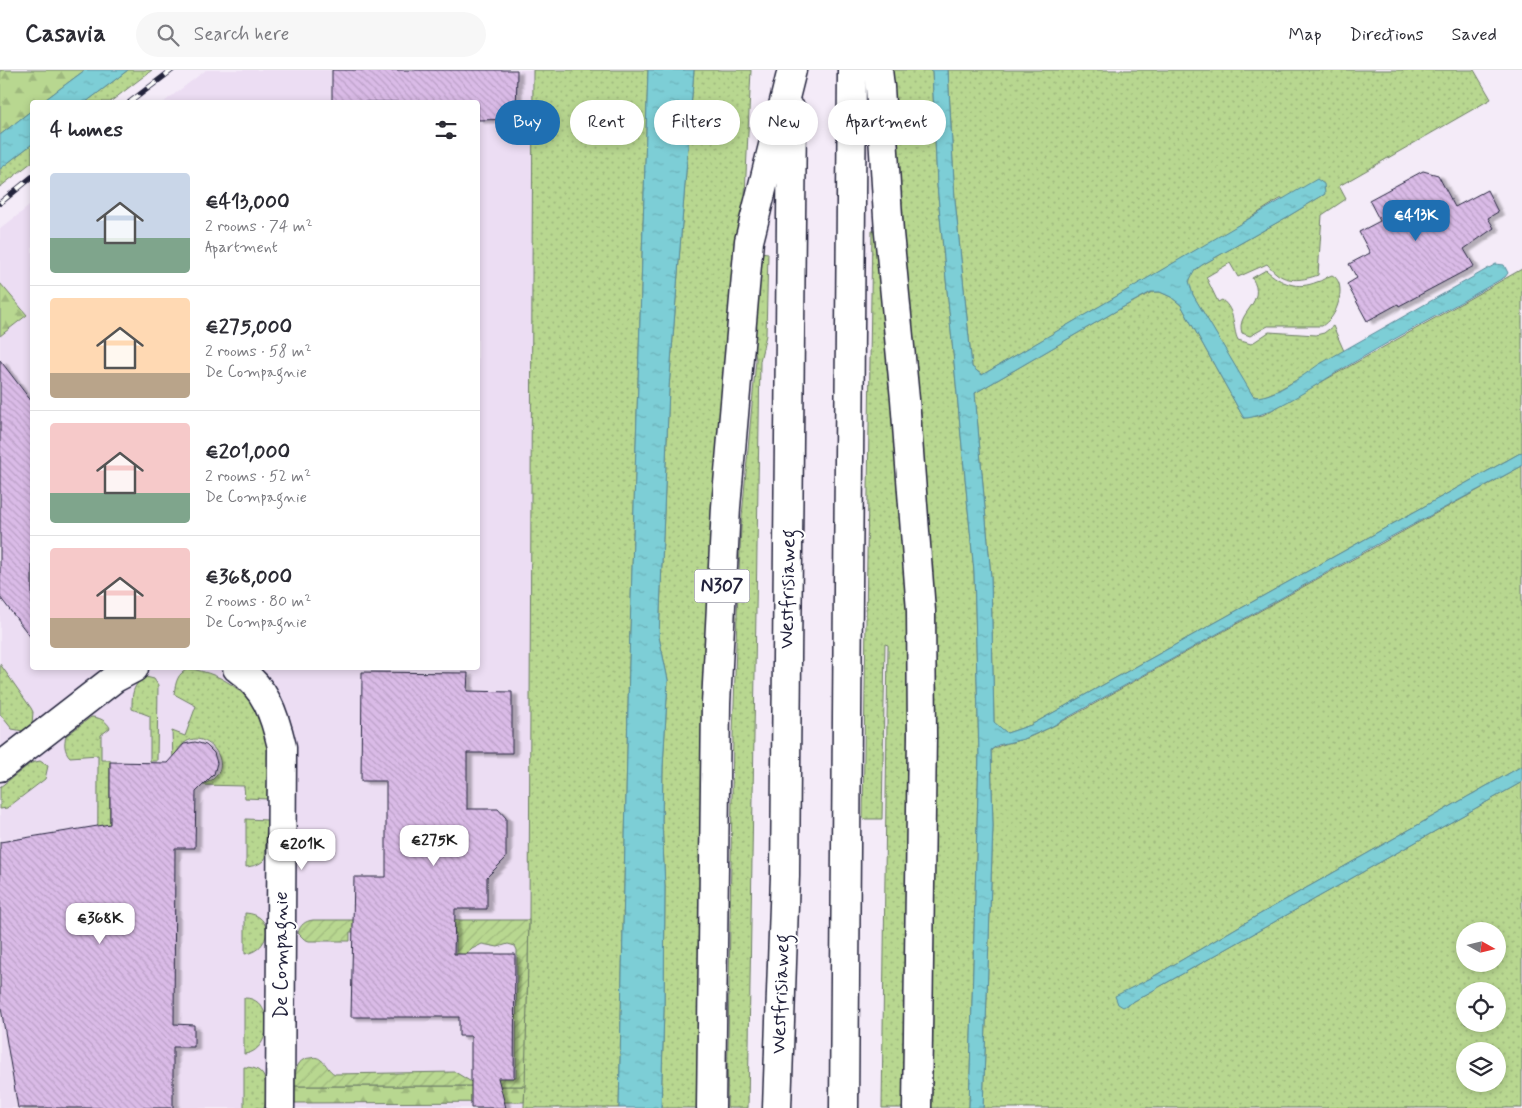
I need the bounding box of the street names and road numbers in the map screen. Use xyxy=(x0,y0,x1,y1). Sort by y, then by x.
street label: Westfrisiaweg xyxy=(773,529,805,649)
road number: N307 xyxy=(694,570,750,602)
street label: De Compagnie xyxy=(268,891,297,1019)
street label: Westfrisiaweg xyxy=(765,934,799,1054)

